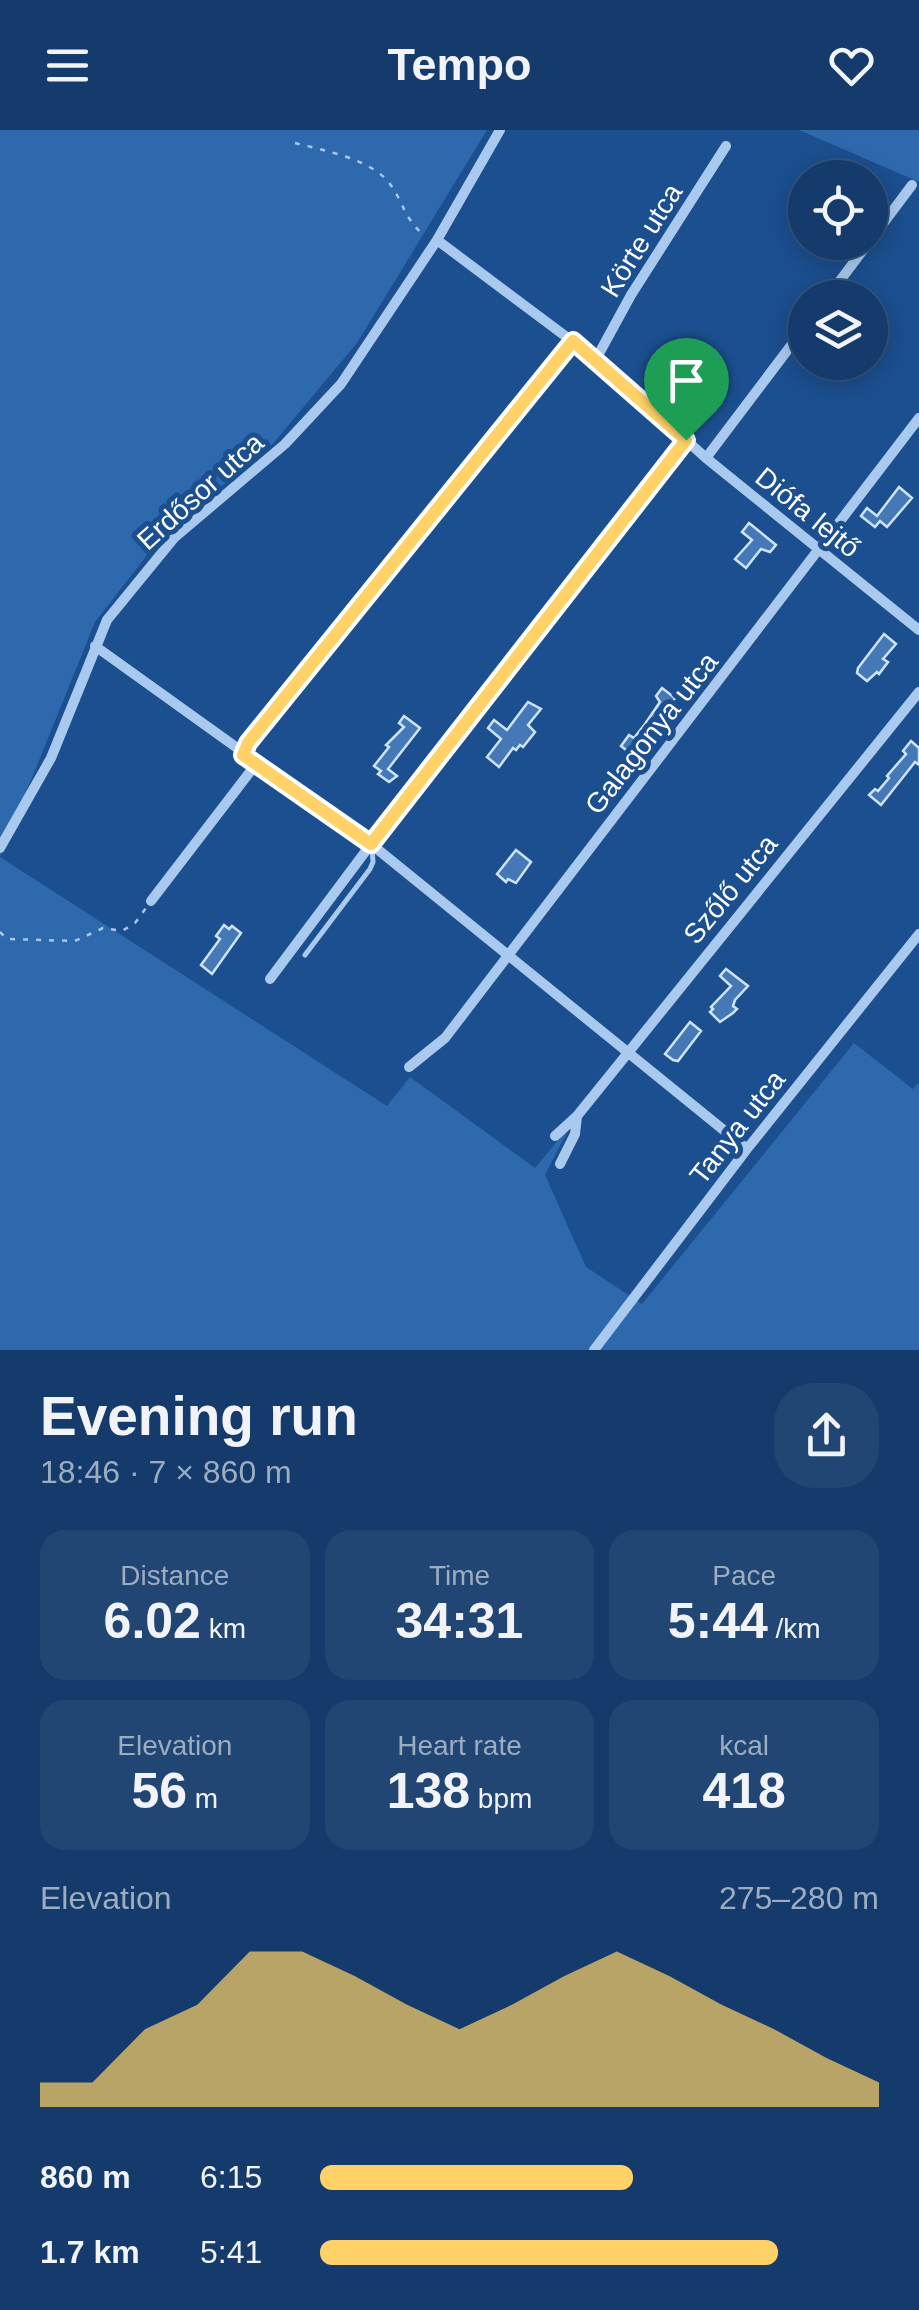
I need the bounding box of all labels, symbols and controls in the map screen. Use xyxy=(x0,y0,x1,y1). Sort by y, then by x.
icon: menu xyxy=(40,38,95,93)
icon: heart xyxy=(824,38,879,93)
text: Tempo xyxy=(387,39,532,90)
map controls xyxy=(788,160,888,380)
button: locate xyxy=(788,160,888,260)
street label: Körte utca xyxy=(594,178,689,303)
button: layers xyxy=(788,280,888,380)
pin xyxy=(644,338,729,441)
icon: arrive xyxy=(659,353,714,408)
street label: Erdősor utca xyxy=(131,426,270,556)
street label: Diófa lejtő xyxy=(750,461,866,564)
street label: Galagonya utca xyxy=(579,646,724,820)
street label: Szőlő utca xyxy=(677,828,784,950)
street label: Tanya utca xyxy=(683,1064,792,1190)
button: share xyxy=(774,1383,879,1488)
text: Evening run xyxy=(40,1385,358,1447)
text: 18:46 · 7 × 860 m xyxy=(40,1454,292,1490)
text: Distance xyxy=(120,1560,229,1591)
text: Time xyxy=(429,1560,490,1591)
text: Pace xyxy=(712,1560,776,1591)
text: 6.02 xyxy=(104,1593,201,1649)
text: 34:31 xyxy=(396,1593,523,1649)
text: 5:44 xyxy=(668,1593,768,1649)
text: km xyxy=(201,1613,246,1644)
text: /km xyxy=(768,1613,821,1644)
text: Elevation xyxy=(117,1730,232,1761)
text: Heart rate xyxy=(397,1730,522,1761)
text: kcal xyxy=(719,1730,769,1761)
text: 56 xyxy=(131,1763,187,1819)
text: 138 xyxy=(387,1763,470,1819)
text: 418 xyxy=(702,1763,786,1819)
text: m xyxy=(187,1783,218,1814)
text: bpm xyxy=(470,1783,532,1814)
text: Elevation xyxy=(40,1880,172,1916)
text: 275–280 m xyxy=(719,1880,879,1916)
text: 860 m xyxy=(40,2159,131,2195)
text: 6:15 xyxy=(200,2159,262,2195)
text: 1.7 km xyxy=(40,2234,140,2270)
text: 5:41 xyxy=(200,2234,262,2270)

